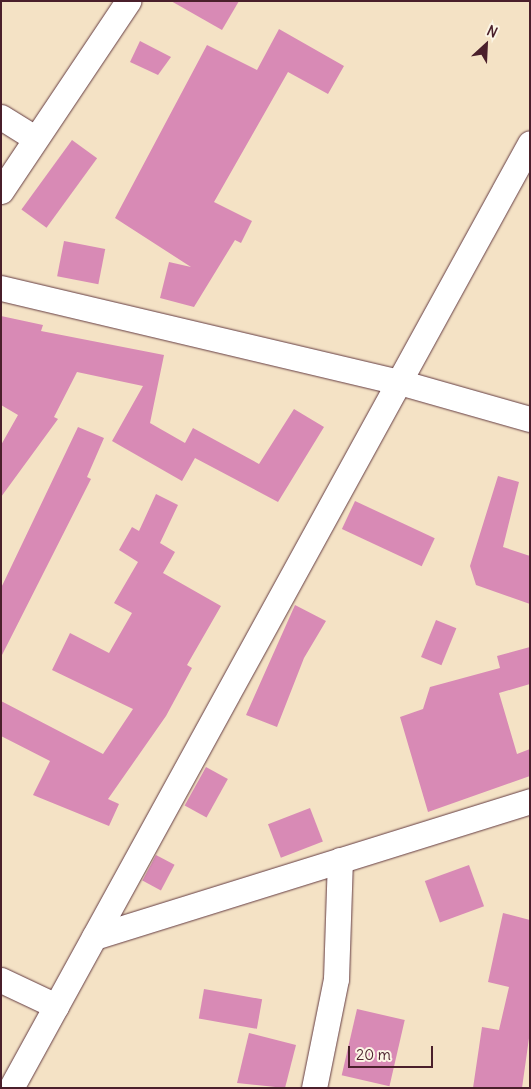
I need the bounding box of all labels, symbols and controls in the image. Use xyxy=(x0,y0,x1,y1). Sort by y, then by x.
north arrow xyxy=(461,20,511,70)
text: N xyxy=(484,21,501,42)
scale bar xyxy=(351,1036,436,1068)
text: 20 m xyxy=(356,1045,391,1064)

